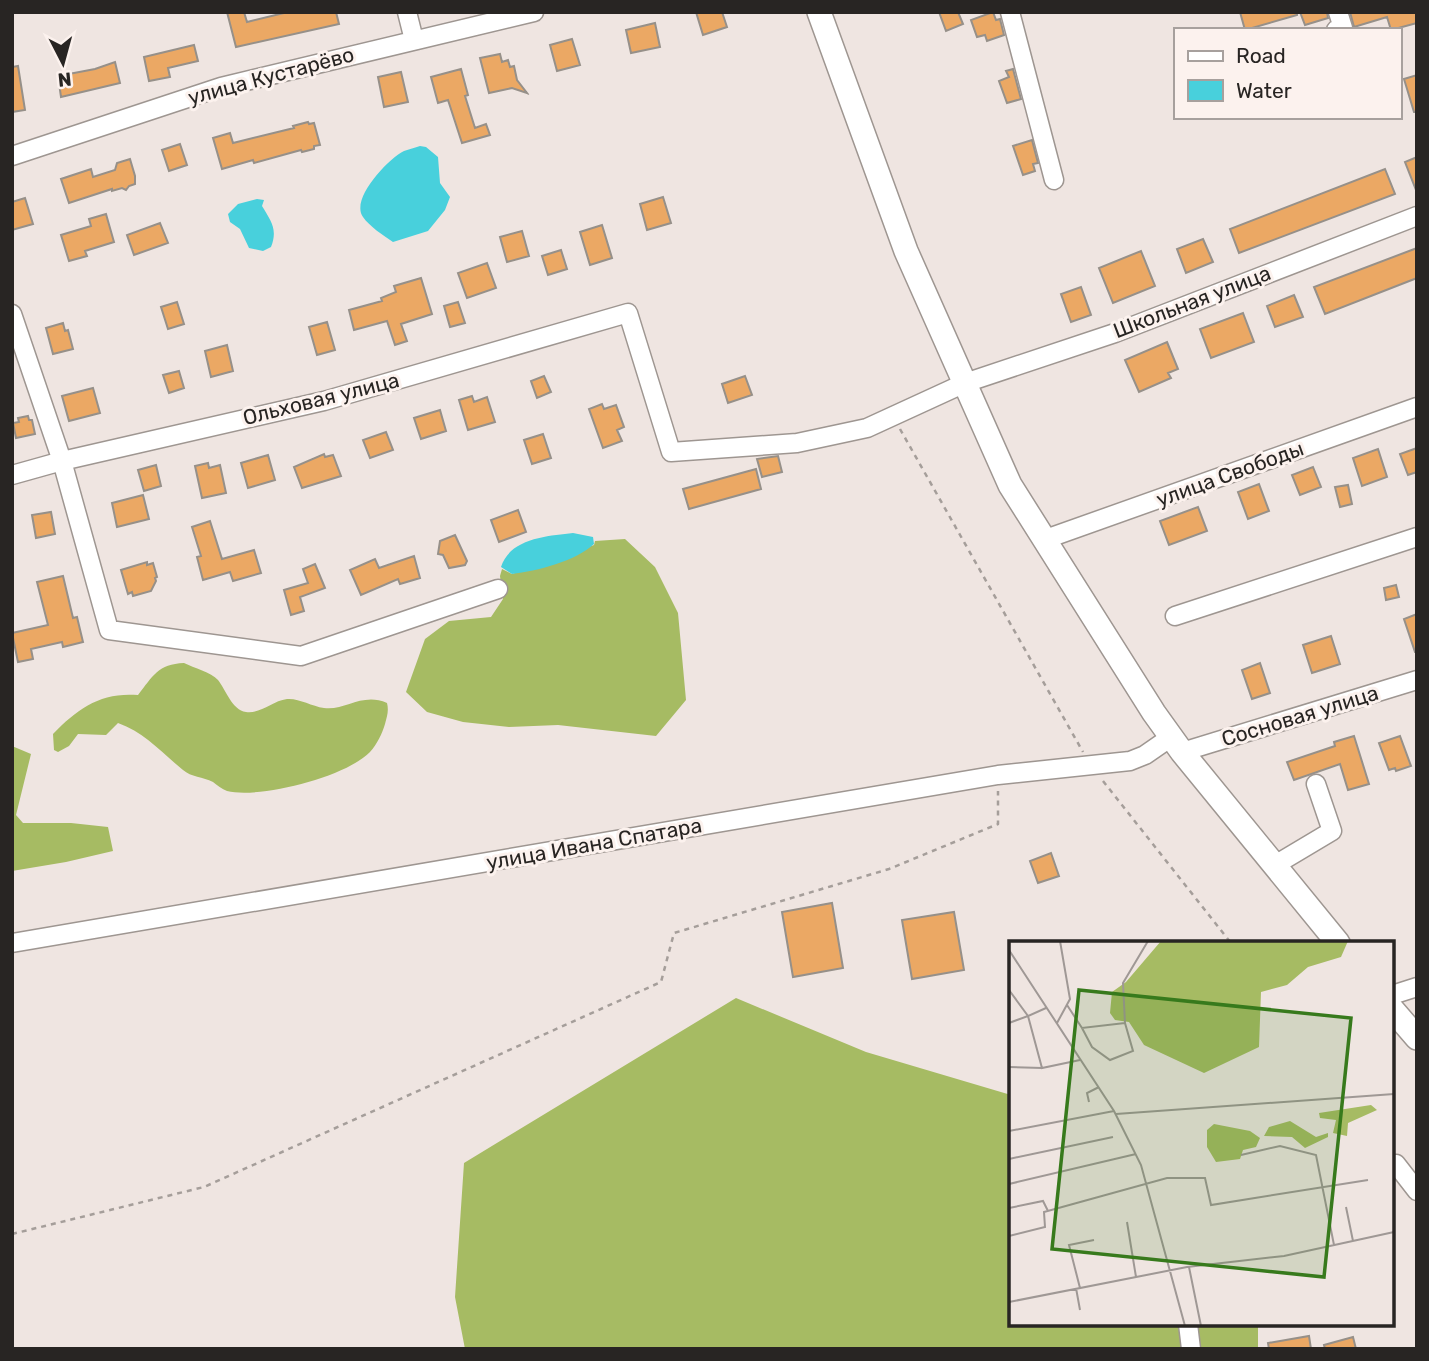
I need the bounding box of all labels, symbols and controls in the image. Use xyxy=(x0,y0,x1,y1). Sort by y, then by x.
north arrow xyxy=(28,28,98,98)
legend xyxy=(1174,28,1401,119)
street label: улица Кустарёво xyxy=(185,41,357,110)
text: Road xyxy=(1236,43,1286,68)
text: N xyxy=(57,67,73,92)
text: Water xyxy=(1236,78,1292,103)
street label: Школьная улица xyxy=(1109,260,1274,343)
street label: Ольховая улица xyxy=(240,367,402,430)
street label: улица Свободы xyxy=(1153,435,1307,512)
street label: Сосновая улица xyxy=(1218,680,1381,751)
street label: улица Ивана Спатара xyxy=(484,812,704,875)
inset map xyxy=(1009,941,1394,1326)

